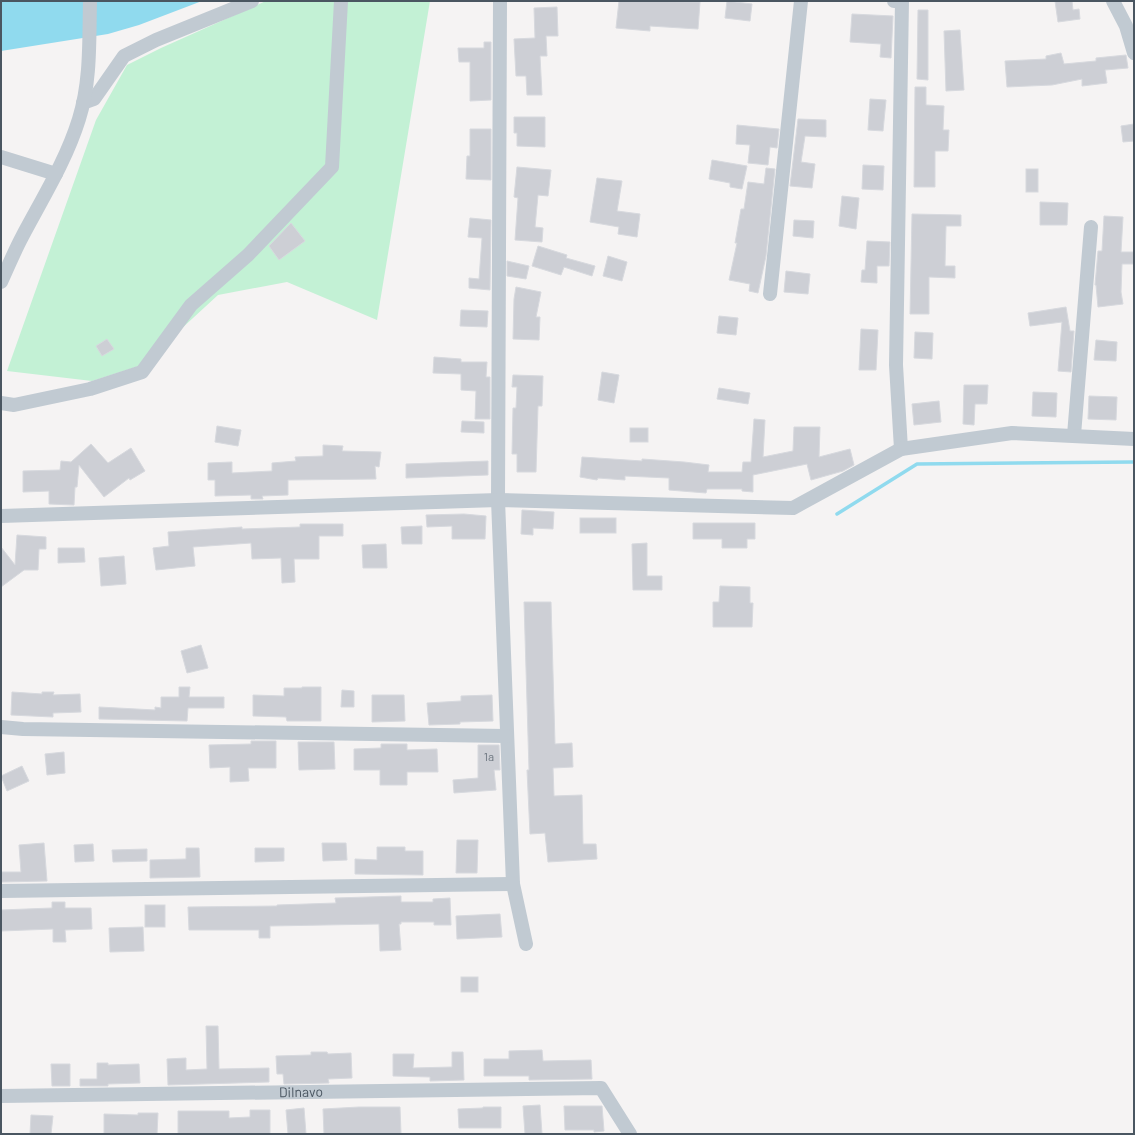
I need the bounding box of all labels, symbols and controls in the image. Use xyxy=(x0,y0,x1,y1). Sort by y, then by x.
house number: 1a xyxy=(484,749,494,763)
street label: Dilnavo xyxy=(279,1083,323,1100)

